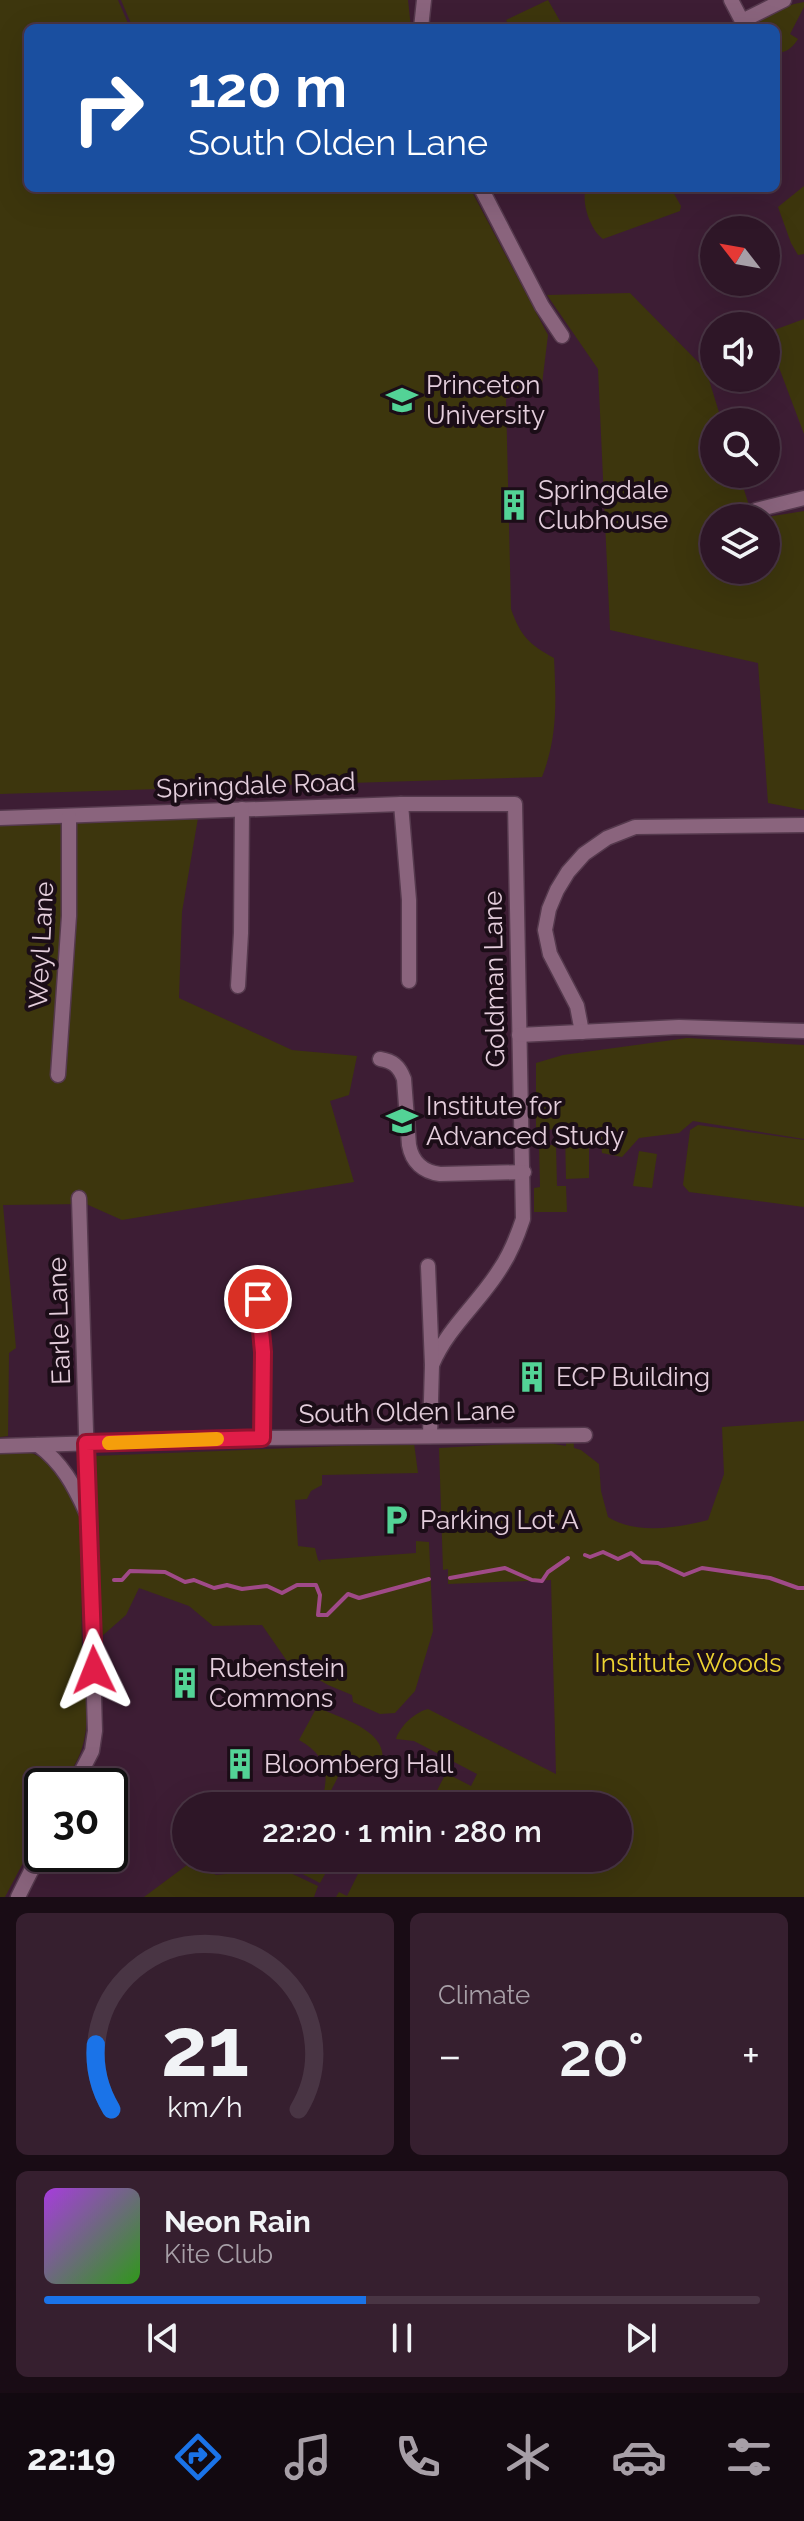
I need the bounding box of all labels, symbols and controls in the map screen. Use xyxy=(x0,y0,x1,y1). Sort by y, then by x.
text: 120 m xyxy=(188,54,347,120)
icon: right xyxy=(56,56,160,160)
text: South Olden Lane xyxy=(188,121,488,163)
north arrow xyxy=(700,216,780,296)
map controls xyxy=(700,216,780,584)
button: sound xyxy=(700,312,780,392)
place label: Princeton University xyxy=(426,370,545,430)
school or university icon: Princeton University xyxy=(385,383,419,417)
button: search xyxy=(700,408,780,488)
place label: Springdale Clubhouse xyxy=(538,475,669,535)
building icon: Springdale Clubhouse xyxy=(497,488,531,522)
button: layers xyxy=(700,504,780,584)
street label: Springdale Road xyxy=(156,767,356,803)
street label: Weyl Lane xyxy=(23,881,59,1009)
street label: Goldman Lane xyxy=(477,890,511,1068)
place label: Institute for Advanced Study xyxy=(426,1091,624,1151)
school or university icon: Institute for Advanced Study xyxy=(385,1104,419,1138)
street label: Earle Lane xyxy=(42,1257,76,1385)
pin xyxy=(224,1265,292,1333)
icon: arrive xyxy=(236,1277,280,1321)
building icon: ECP Building xyxy=(515,1360,549,1394)
place label: ECP Building xyxy=(556,1362,710,1392)
street label: South Olden Lane xyxy=(298,1395,516,1429)
parking icon: Parking Lot A xyxy=(379,1503,413,1537)
place label: Parking Lot A xyxy=(420,1505,579,1535)
position arrow xyxy=(52,1628,136,1712)
park label: Institute Woods xyxy=(594,1648,782,1678)
place label: Rubenstein Commons xyxy=(209,1653,345,1713)
building icon: Rubenstein Commons xyxy=(168,1666,202,1700)
building icon: Bloomberg Hall xyxy=(223,1747,257,1781)
place label: Bloomberg Hall xyxy=(264,1749,454,1779)
speed limit sign: 30 xyxy=(24,1768,128,1872)
text: 22:20 · 1 min · 280 m xyxy=(262,1814,542,1849)
text: Climate xyxy=(438,1980,530,2010)
text: 21 xyxy=(161,1998,249,2095)
text: 20° xyxy=(559,2020,644,2090)
text: − xyxy=(438,2030,462,2081)
text: + xyxy=(742,2030,760,2081)
text: km/h xyxy=(167,2090,243,2124)
text: Neon Rain xyxy=(164,2204,311,2239)
text: Kite Club xyxy=(164,2239,273,2269)
icon: previous xyxy=(141,2316,185,2360)
icon: pause xyxy=(380,2316,424,2360)
icon: next xyxy=(619,2316,663,2360)
icon: directions xyxy=(170,2429,226,2485)
icon: music xyxy=(280,2429,336,2485)
icon: phone xyxy=(390,2429,446,2485)
icon: climate xyxy=(500,2429,556,2485)
icon: car xyxy=(611,2429,667,2485)
icon: filters xyxy=(721,2429,777,2485)
text: 22:19 xyxy=(27,2436,116,2478)

